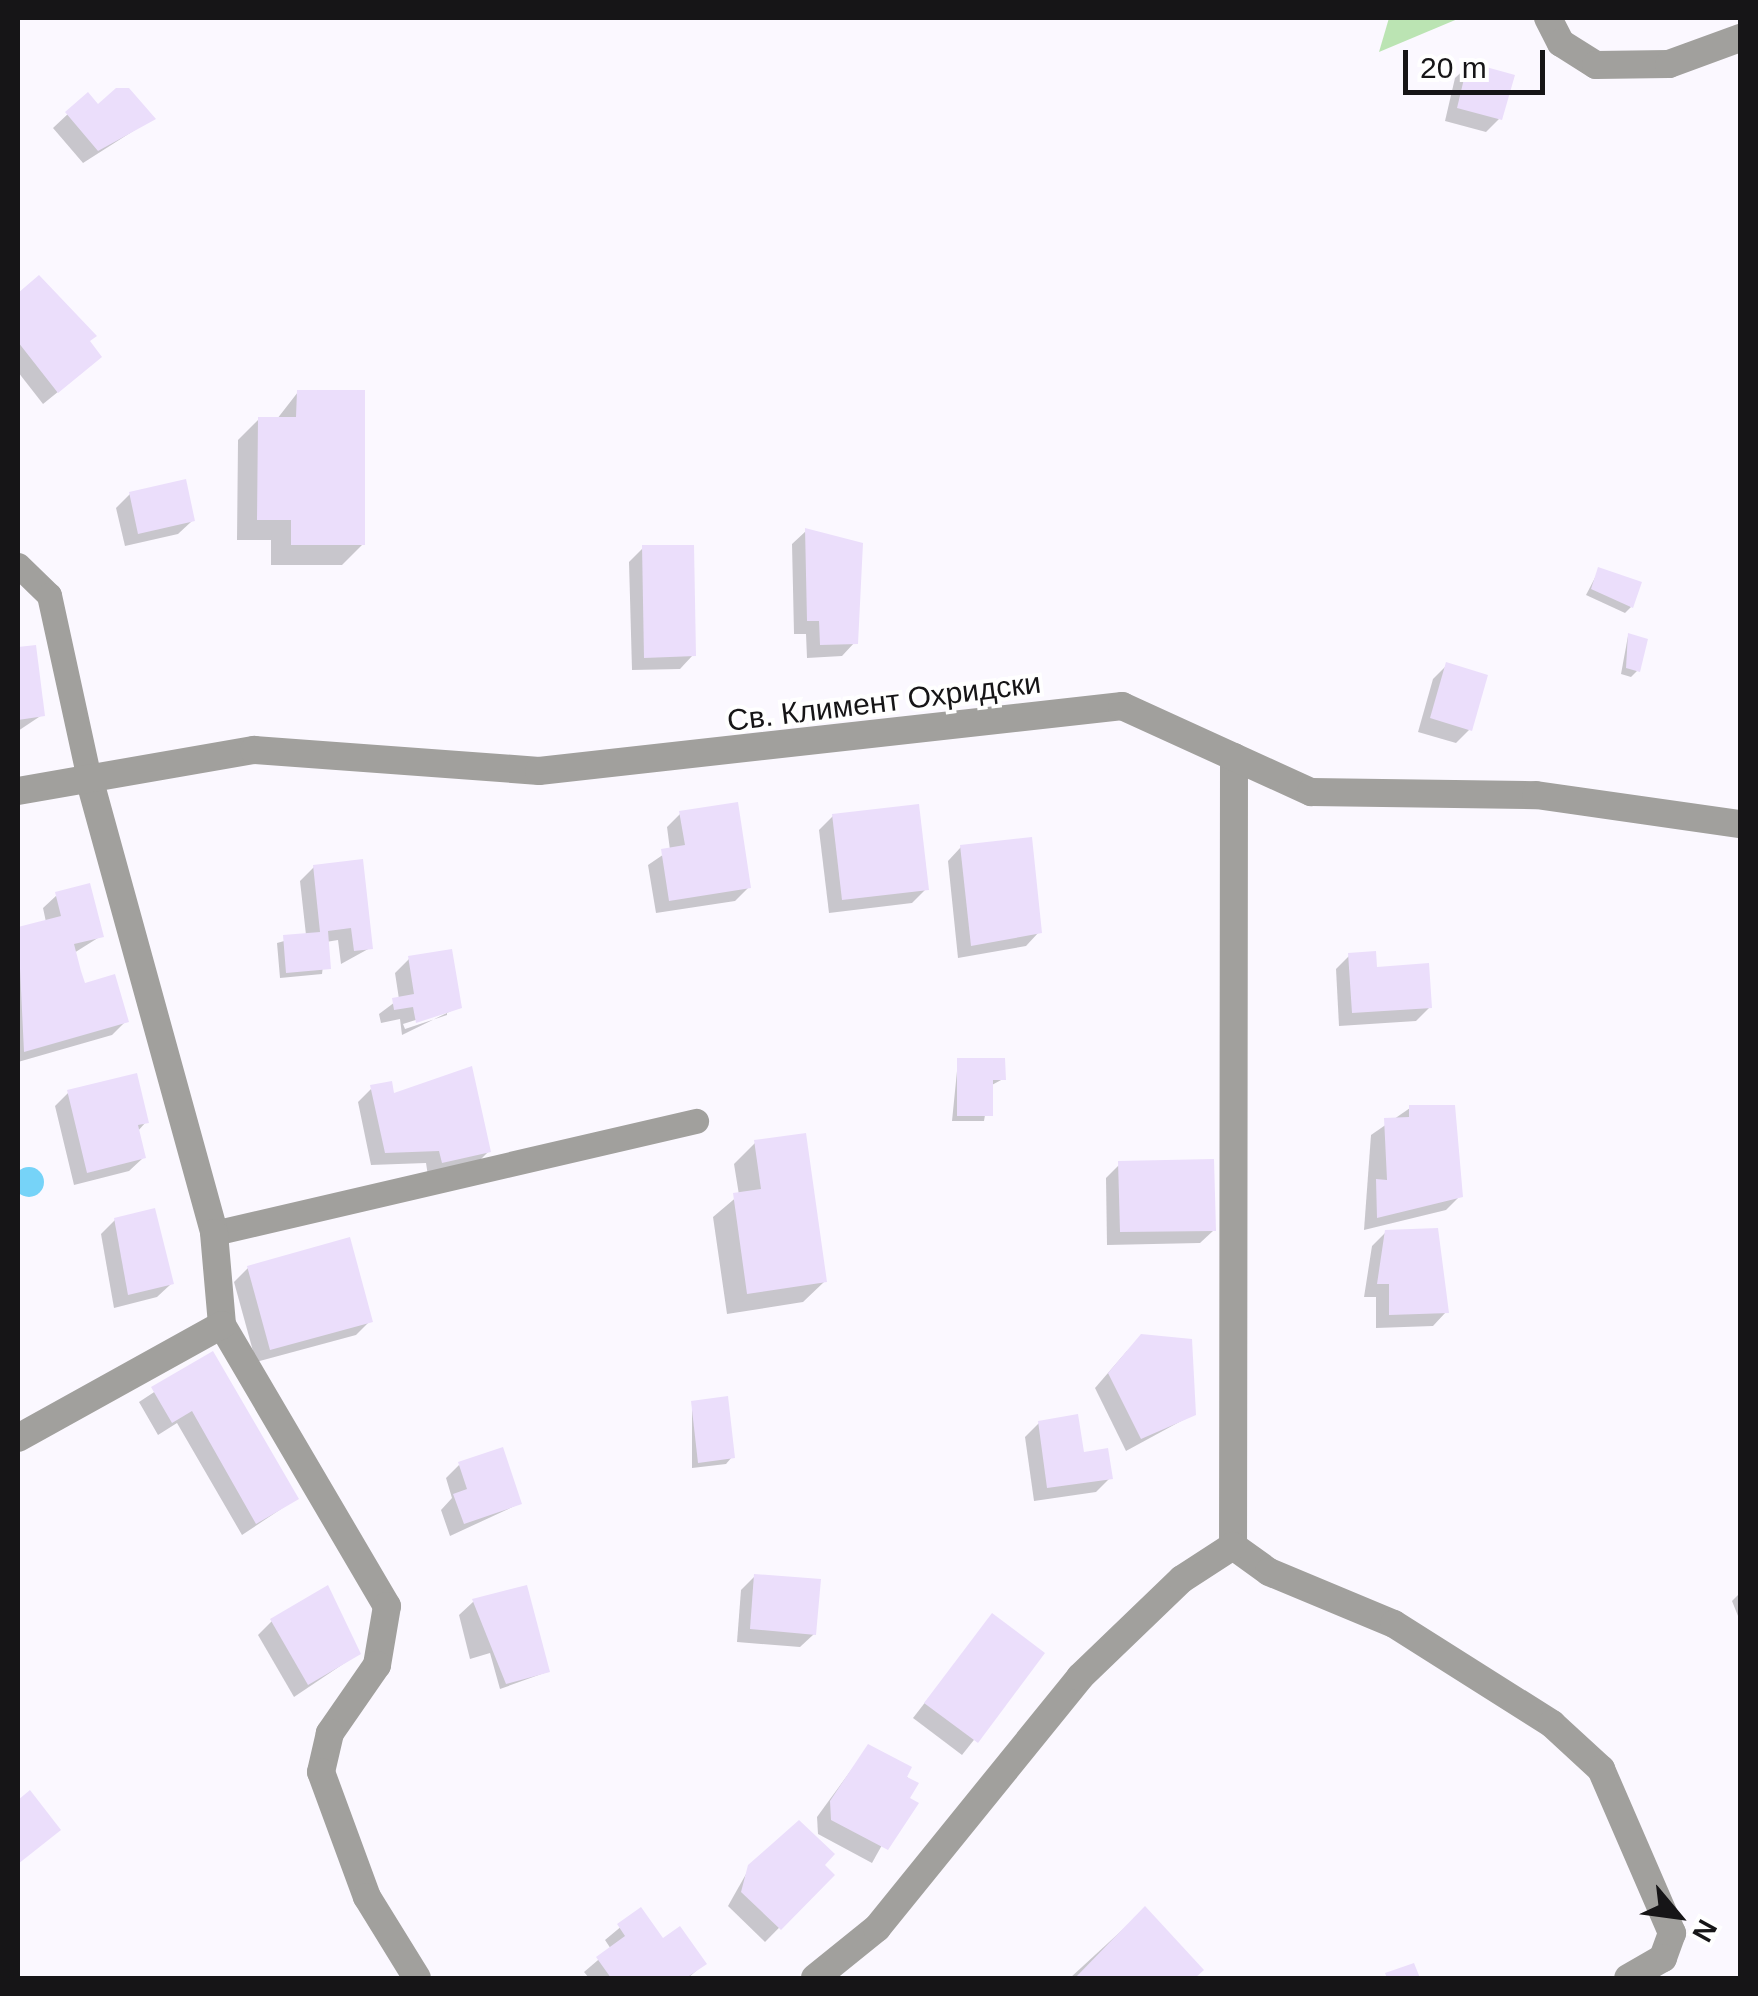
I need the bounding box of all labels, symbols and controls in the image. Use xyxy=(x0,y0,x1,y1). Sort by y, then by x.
scale bar xyxy=(1408,30,1550,92)
text: 20 m xyxy=(1420,51,1487,84)
street label: Св. Климент Охридски xyxy=(725,665,1043,739)
north arrow xyxy=(1628,1866,1728,1966)
text: N xyxy=(1686,1914,1723,1947)

